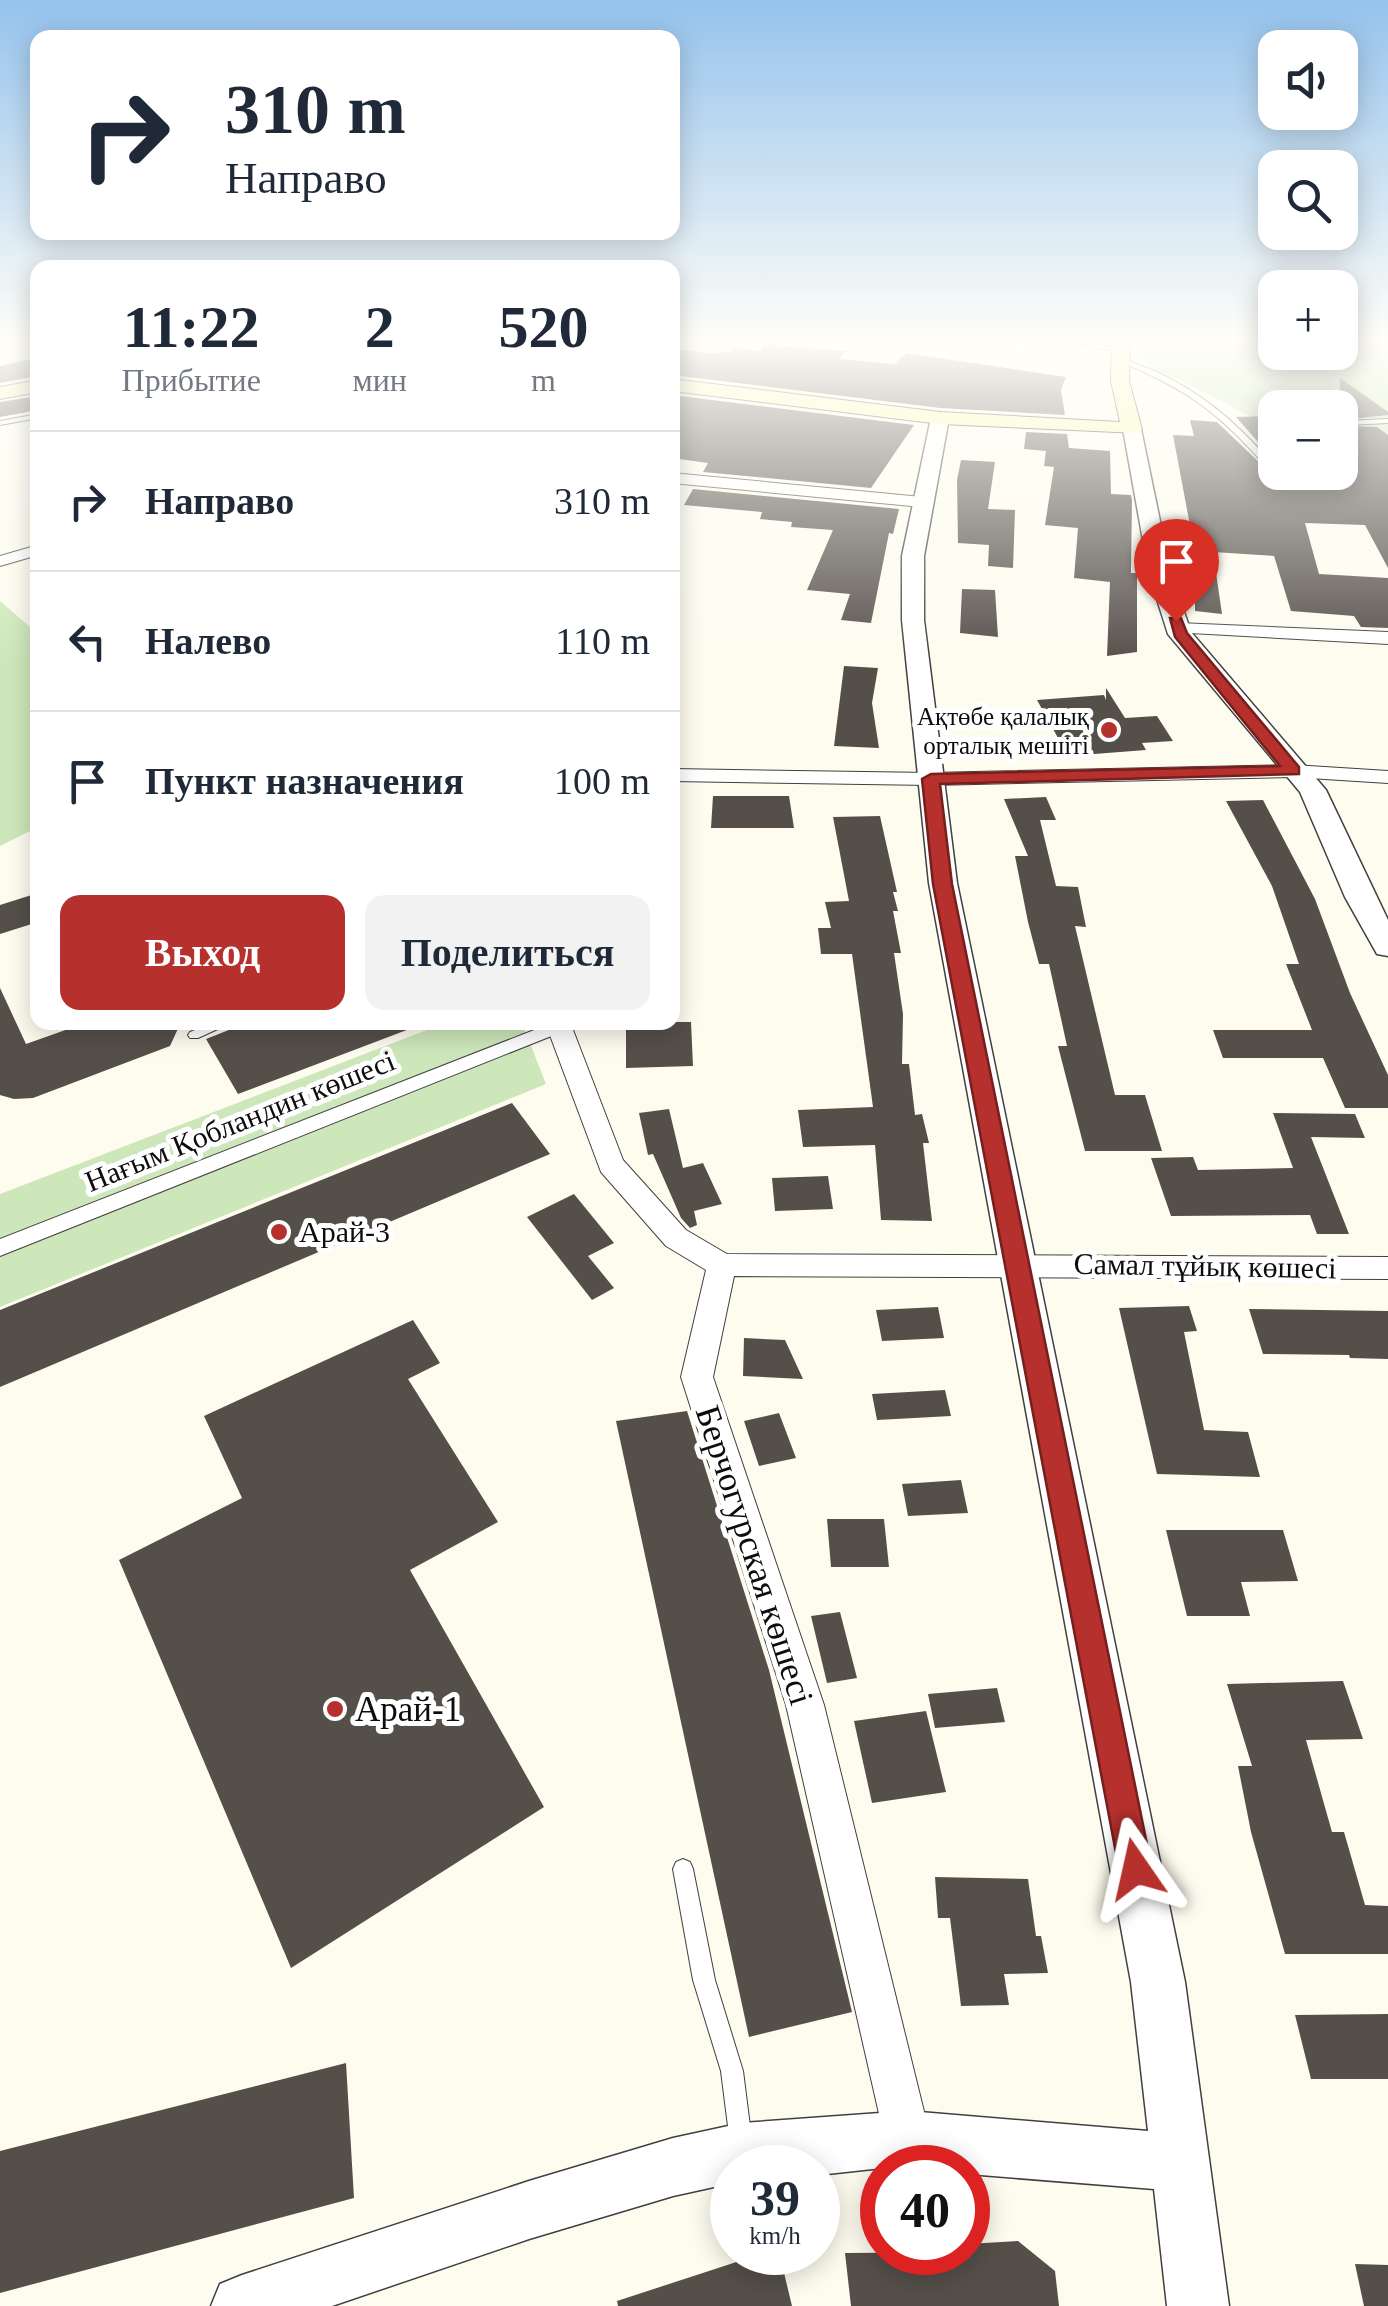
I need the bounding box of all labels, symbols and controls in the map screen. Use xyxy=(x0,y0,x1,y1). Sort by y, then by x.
map controls xyxy=(1258,30,1358,490)
button: sound xyxy=(1258,30,1358,130)
icon: right xyxy=(60,70,190,200)
text: 310 m xyxy=(225,71,406,148)
button: search xyxy=(1258,150,1358,250)
text: Направо xyxy=(225,153,387,203)
button: + xyxy=(1258,270,1358,370)
text: 11:22 xyxy=(123,294,260,360)
text: 2 xyxy=(365,294,395,360)
text: 520 xyxy=(498,294,588,360)
text: Прибытие xyxy=(122,362,261,398)
text: мин xyxy=(352,362,407,398)
text: m xyxy=(531,362,556,398)
button: − xyxy=(1258,390,1358,490)
icon: right xyxy=(60,474,115,529)
text: Направо xyxy=(145,480,294,522)
text: 310 m xyxy=(554,480,650,522)
pin xyxy=(1134,519,1219,622)
icon: arrive xyxy=(1149,534,1204,589)
icon: left xyxy=(60,614,115,669)
text: Налево xyxy=(145,620,271,662)
text: 110 m xyxy=(555,620,650,662)
place label: Ақтөбе қалалық орталық мешіті xyxy=(917,703,1090,759)
marker: Ақтөбе қалалық орталық мешіті xyxy=(1098,719,1120,741)
icon: arrive xyxy=(60,754,115,809)
text: Пункт назначения xyxy=(145,760,464,802)
text: 100 m xyxy=(554,760,650,802)
button: Выход xyxy=(60,895,345,1010)
button: Поделиться xyxy=(365,895,650,1010)
street label: Нағым Қобландин көшесі xyxy=(80,1043,399,1198)
place label: Арай-3 xyxy=(299,1215,390,1248)
marker: Арай-3 xyxy=(268,1221,290,1243)
street label: Самал тұйық көшесі xyxy=(1073,1247,1337,1284)
street label: Берчогурская көшесі xyxy=(688,1401,821,1710)
place label: Арай-1 xyxy=(355,1690,461,1729)
marker: Арай-1 xyxy=(324,1698,346,1720)
position arrow xyxy=(1084,1817,1188,1921)
speed limit sign: 40 xyxy=(860,2145,990,2275)
text: 39 xyxy=(750,2170,800,2226)
text: km/h xyxy=(749,2222,801,2249)

